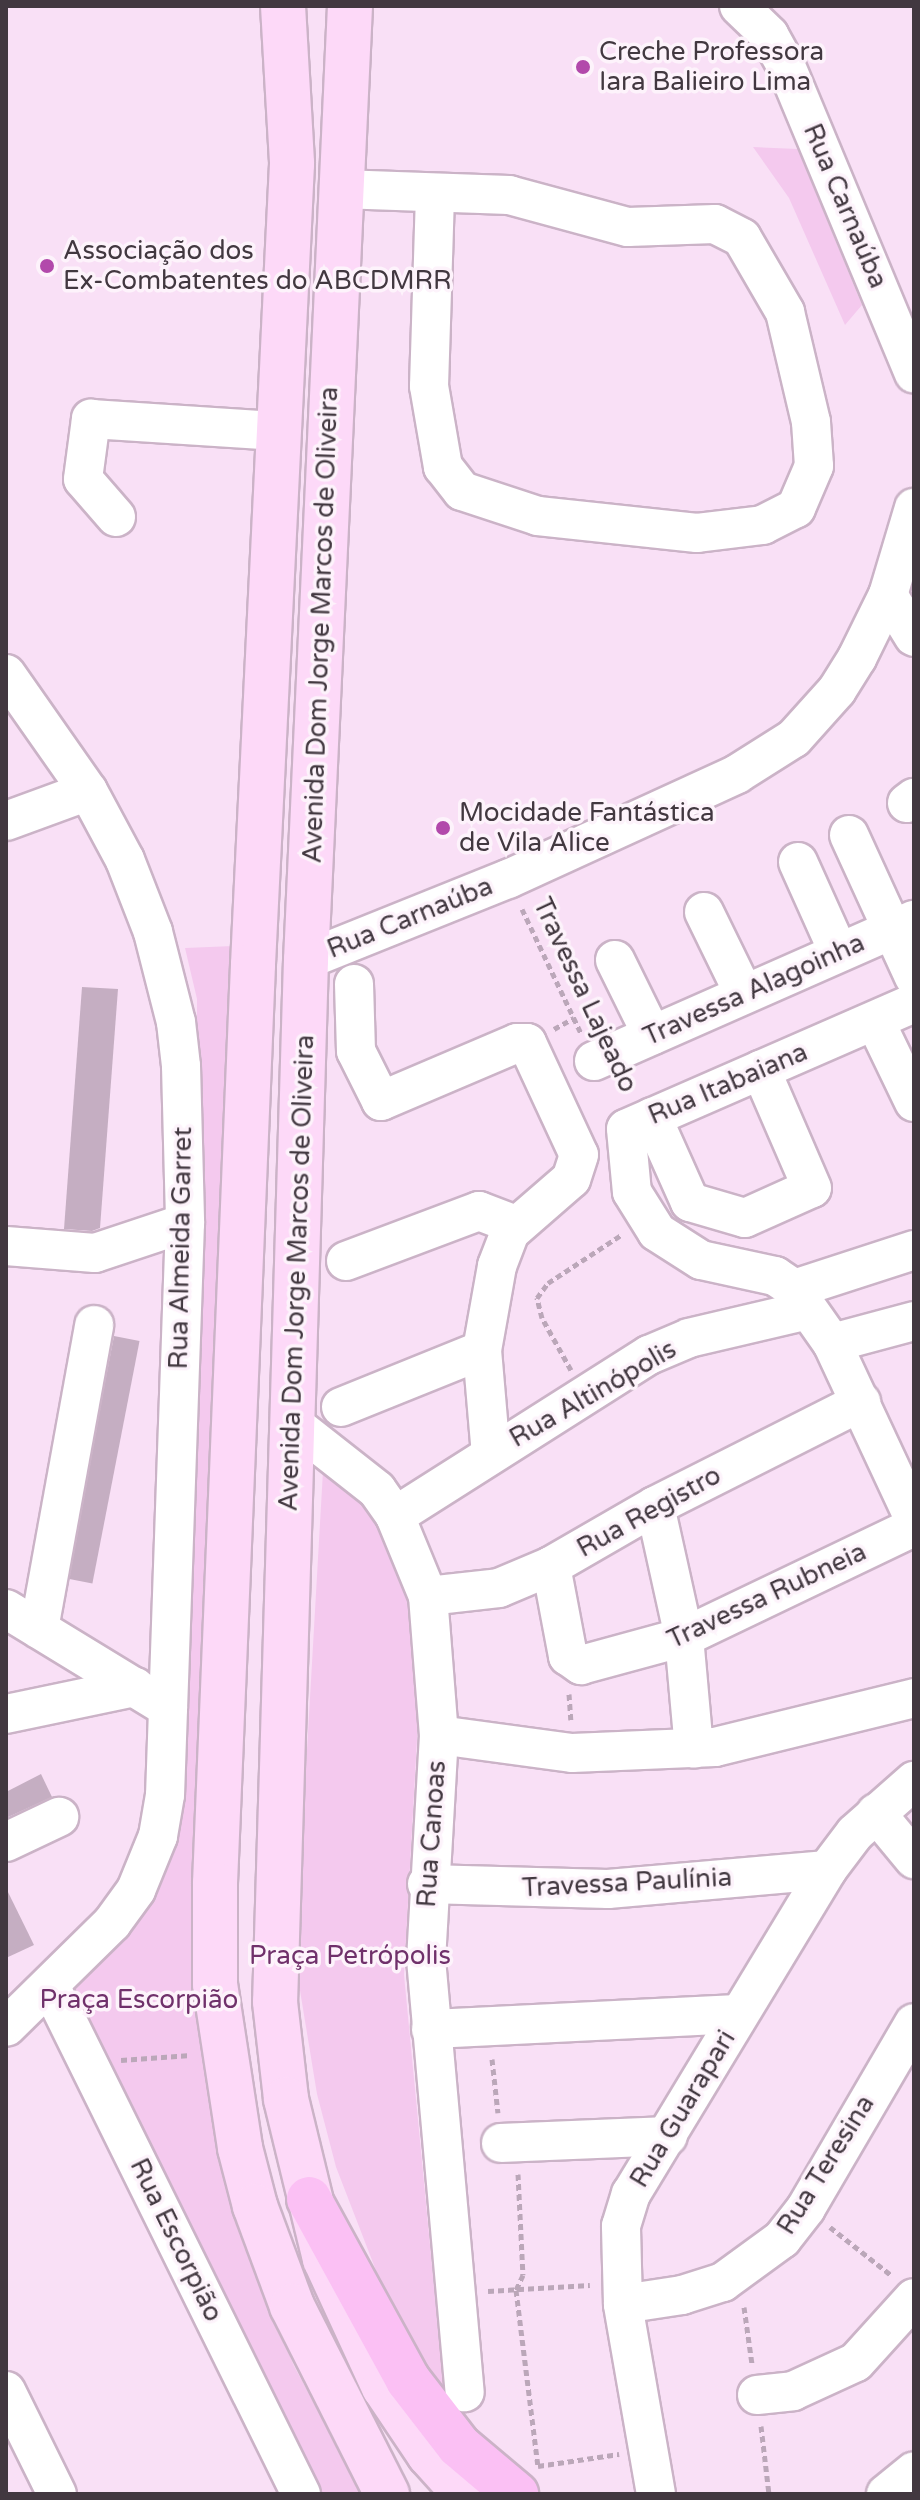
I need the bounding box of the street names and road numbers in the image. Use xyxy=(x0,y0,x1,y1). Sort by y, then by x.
street label: Rua Carnaúba xyxy=(796,119,894,293)
street label: Avenida Dom Jorge Marcos de Oliveira xyxy=(297,386,345,864)
street label: Rua Carnaúba xyxy=(323,871,497,965)
street label: Travessa Lajeado xyxy=(526,893,644,1097)
street label: Travessa Alagoinha xyxy=(639,927,869,1053)
street label: Avenida Dom Jorge Marcos de Oliveira xyxy=(273,1034,321,1512)
street label: Rua Itabaiana xyxy=(644,1036,812,1132)
street label: Rua Almeida Garret xyxy=(163,1126,199,1370)
street label: Rua Altinópolis xyxy=(504,1334,682,1454)
street label: Rua Registro xyxy=(572,1460,726,1564)
street label: Travessa Rubneia xyxy=(663,1536,871,1656)
street label: Rua Canoas xyxy=(411,1760,453,1908)
street label: Travessa Paulínia xyxy=(521,1862,733,1904)
street label: Rua Guarapari xyxy=(624,2025,742,2193)
street label: Rua Teresina xyxy=(771,2090,881,2240)
street label: Rua Escorpião xyxy=(123,2153,229,2327)

